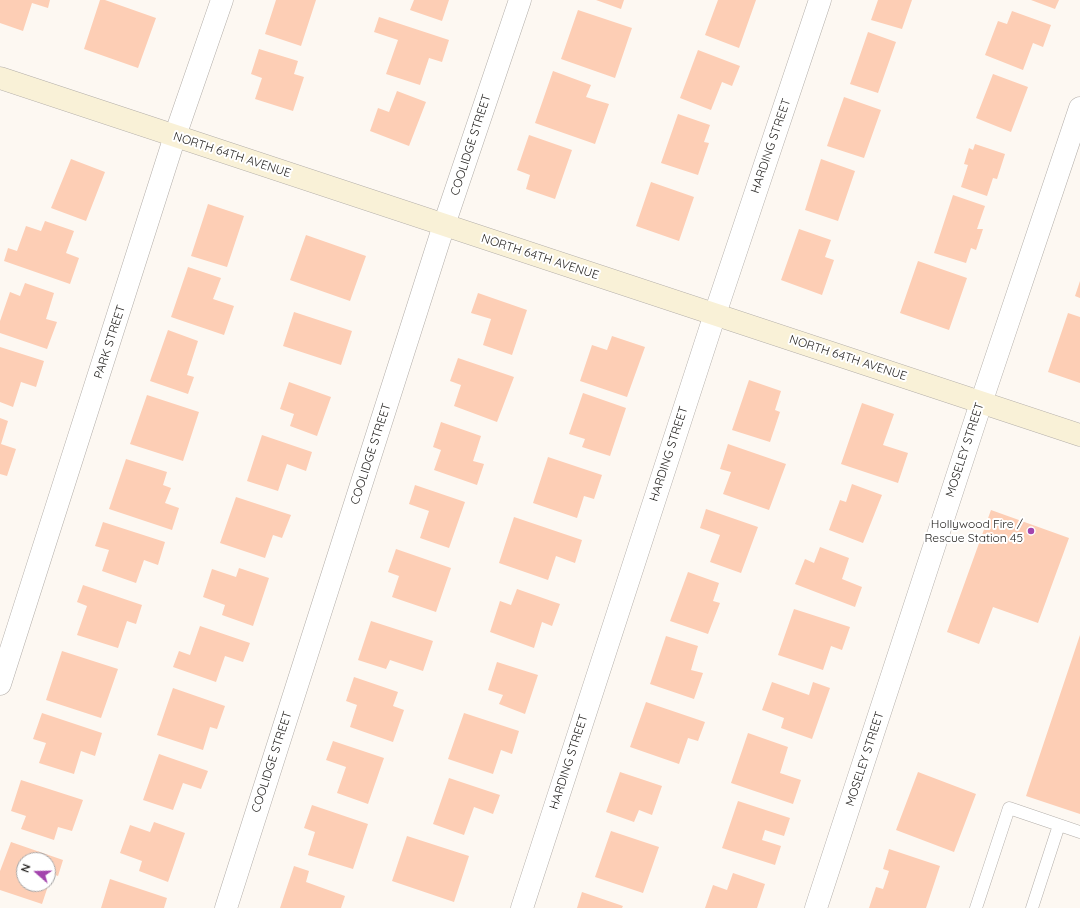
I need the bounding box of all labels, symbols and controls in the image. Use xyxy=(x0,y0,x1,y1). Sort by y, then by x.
street label: COOLIDGE STREET xyxy=(448,93,494,197)
street label: HARDING STREET xyxy=(748,97,794,195)
street label: NORTH 64TH AVENUE xyxy=(171,129,293,181)
street label: NORTH 64TH AVENUE xyxy=(479,231,601,283)
street label: PARK STREET xyxy=(91,303,129,381)
street label: NORTH 64TH AVENUE xyxy=(787,332,909,384)
street label: MOSELEY STREET xyxy=(943,401,987,499)
street label: COOLIDGE STREET xyxy=(348,402,394,506)
street label: HARDING STREET xyxy=(647,405,691,503)
place label: Hollywood Fire / Rescue Station 45 xyxy=(924,517,1023,545)
marker: Hollywood Fire / Rescue Station 45 xyxy=(1026,526,1036,536)
street label: COOLIDGE STREET xyxy=(249,710,295,814)
street label: MOSELEY STREET xyxy=(843,710,887,808)
street label: HARDING STREET xyxy=(547,713,591,811)
north arrow xyxy=(16,852,56,892)
text: N xyxy=(18,862,34,874)

